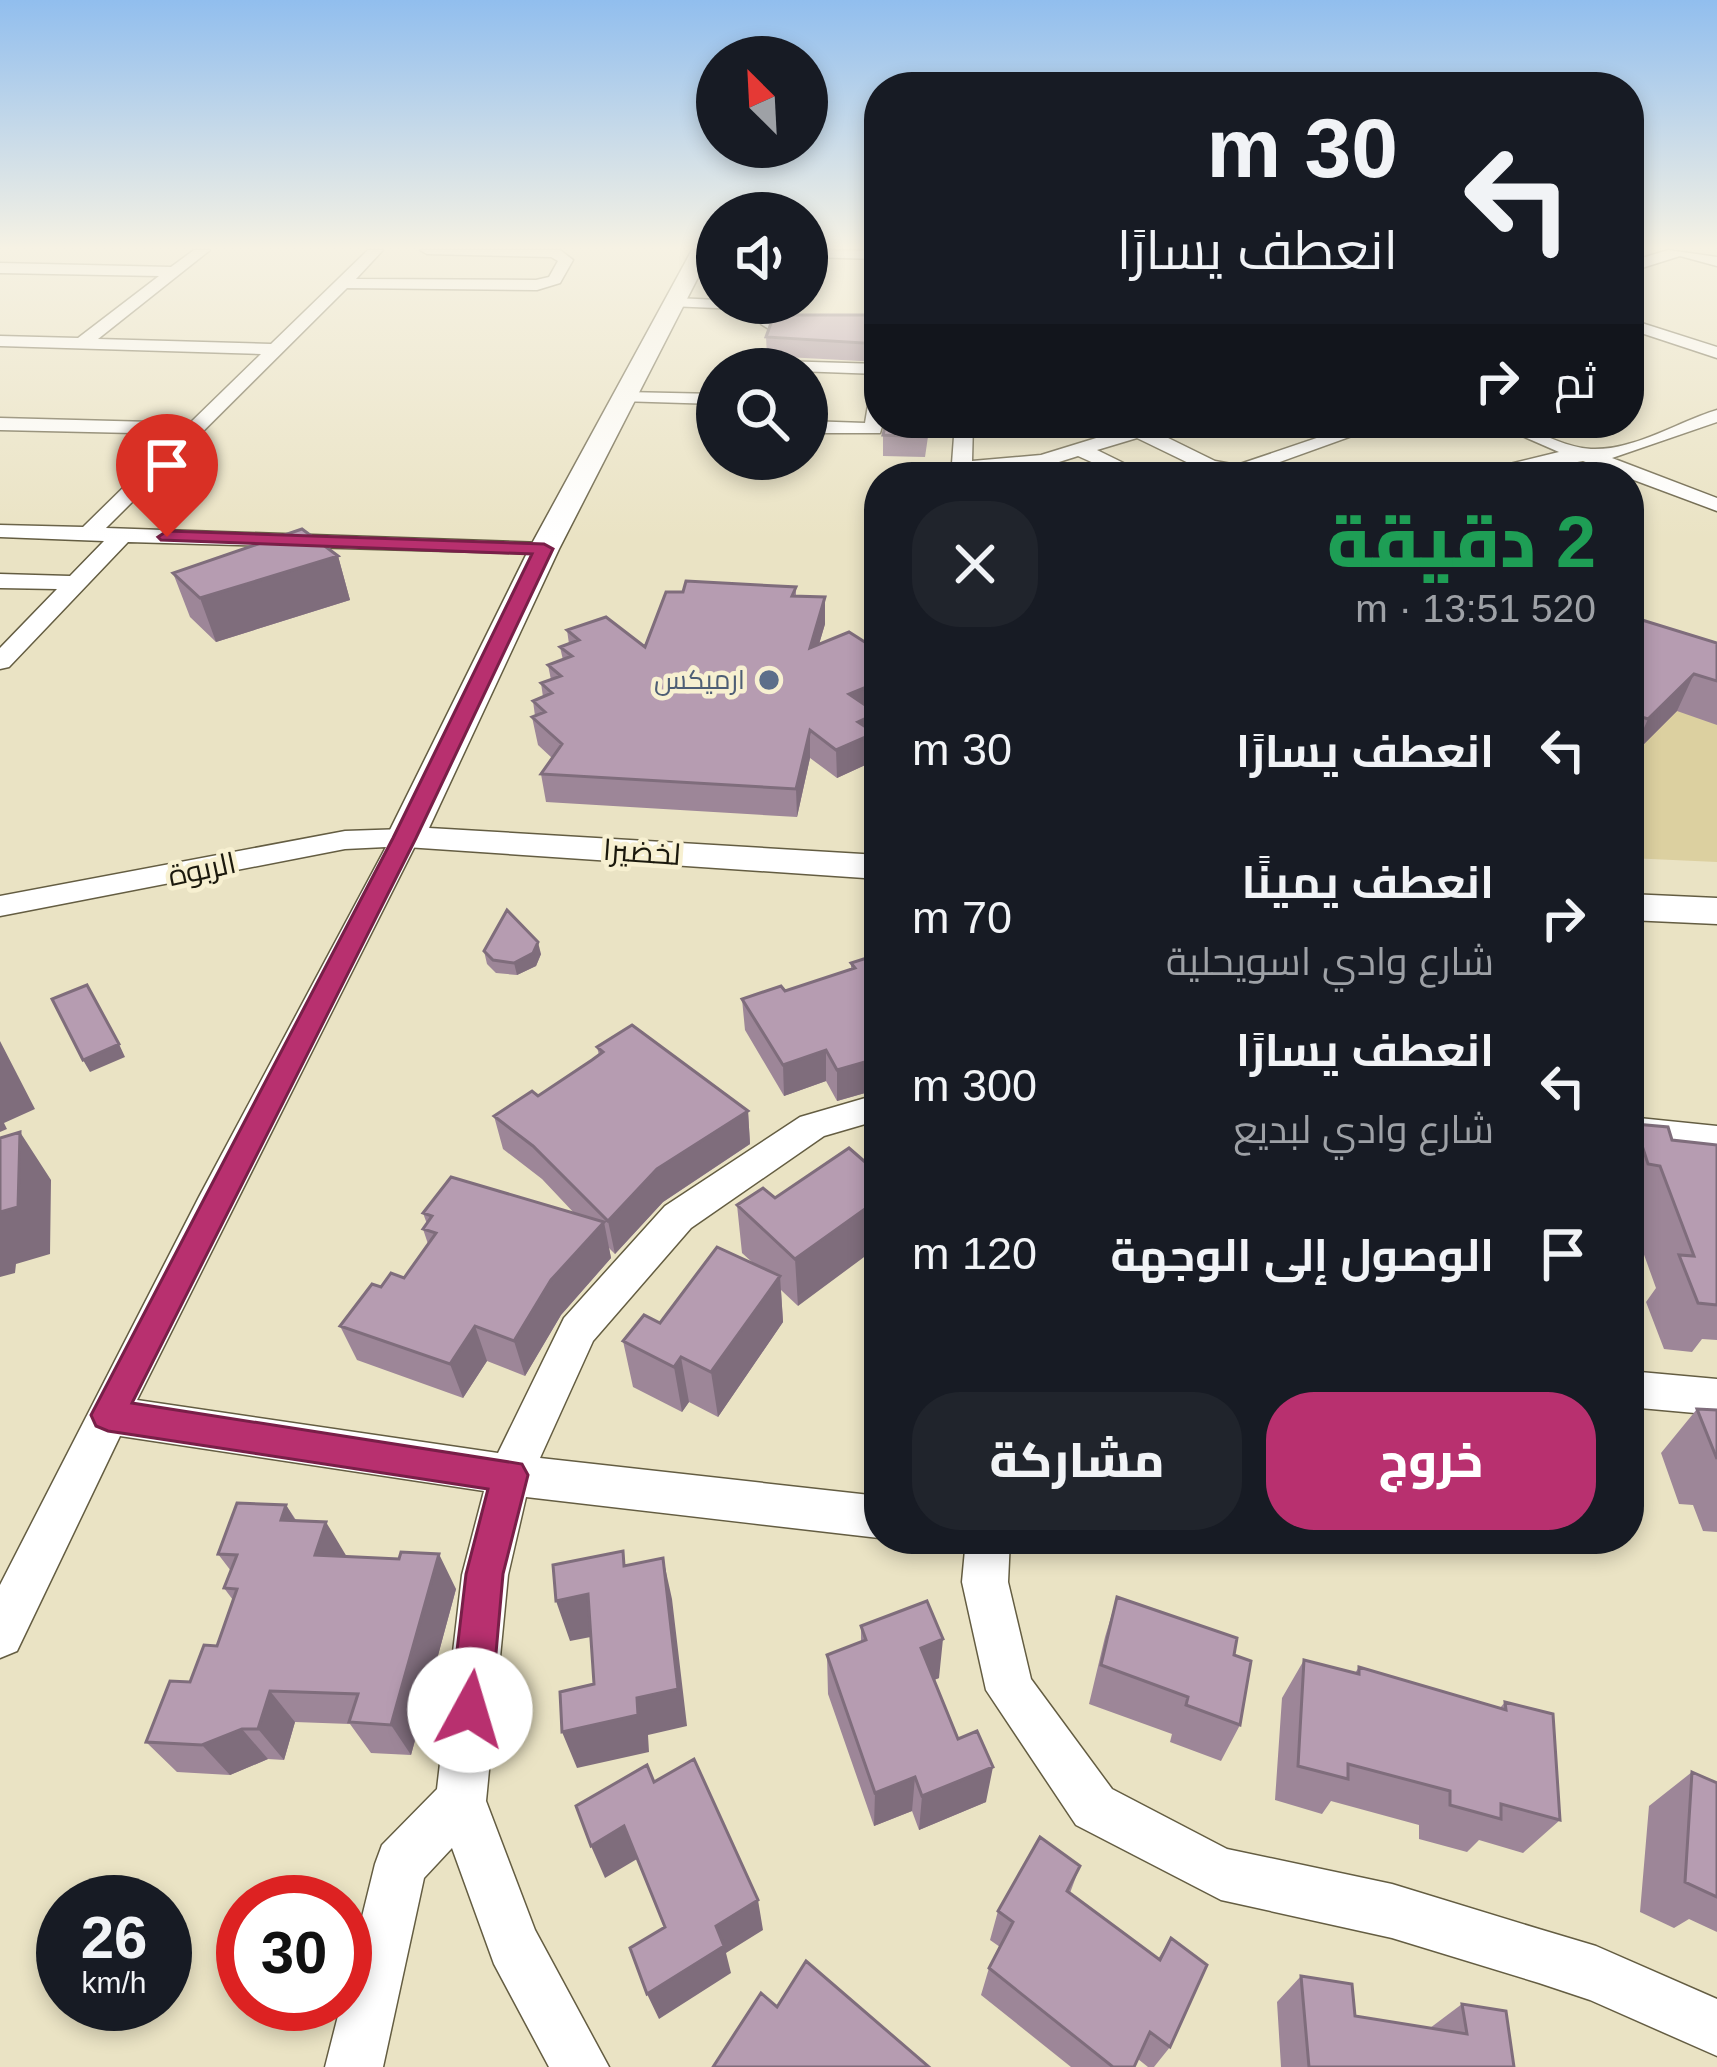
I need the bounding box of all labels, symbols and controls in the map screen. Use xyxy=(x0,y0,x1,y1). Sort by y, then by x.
north arrow xyxy=(696,36,828,168)
map controls xyxy=(696,36,828,480)
text: 30 m xyxy=(1207,101,1398,195)
icon: left xyxy=(1440,120,1596,276)
button: sound xyxy=(696,192,828,324)
text: انعطف يسارًا xyxy=(1117,220,1398,280)
button: search xyxy=(696,348,828,480)
icon: right xyxy=(1464,348,1530,414)
text: ثم xyxy=(1554,357,1596,408)
pin xyxy=(116,414,218,537)
icon: arrive xyxy=(134,432,200,498)
button: close xyxy=(912,501,1038,627)
text: 2 دقيقة xyxy=(1327,502,1596,582)
text: 520 m · 13:51 xyxy=(1355,587,1596,630)
place label: ارميكس xyxy=(654,665,745,696)
marker: ارميكس xyxy=(756,667,782,693)
icon: left xyxy=(1530,717,1596,783)
text: 30 m xyxy=(912,724,1012,775)
text: انعطف يسارًا xyxy=(1236,726,1494,777)
street label: لخضيرا xyxy=(602,833,682,872)
street label: الربوة xyxy=(165,846,239,893)
text: انعطف يمينًا xyxy=(1242,857,1494,908)
icon: right xyxy=(1530,885,1596,951)
text: 70 m xyxy=(912,892,1012,943)
text: شارع وادي اسويحلية xyxy=(1166,940,1494,983)
text: انعطف يسارًا xyxy=(1236,1025,1494,1076)
icon: left xyxy=(1530,1053,1596,1119)
text: 300 m xyxy=(912,1060,1037,1111)
text: شارع وادي لبديع xyxy=(1233,1108,1494,1151)
icon: arrive xyxy=(1530,1221,1596,1287)
text: 120 m xyxy=(912,1228,1037,1279)
text: الوصول إلى الوجهة xyxy=(1110,1230,1494,1281)
button: مشاركة xyxy=(912,1392,1242,1530)
button: خروج xyxy=(1266,1392,1596,1530)
position arrow xyxy=(407,1647,533,1773)
speed limit sign: 30 xyxy=(216,1875,372,2031)
text: 26 xyxy=(81,1904,147,1971)
text: km/h xyxy=(81,1966,147,1999)

